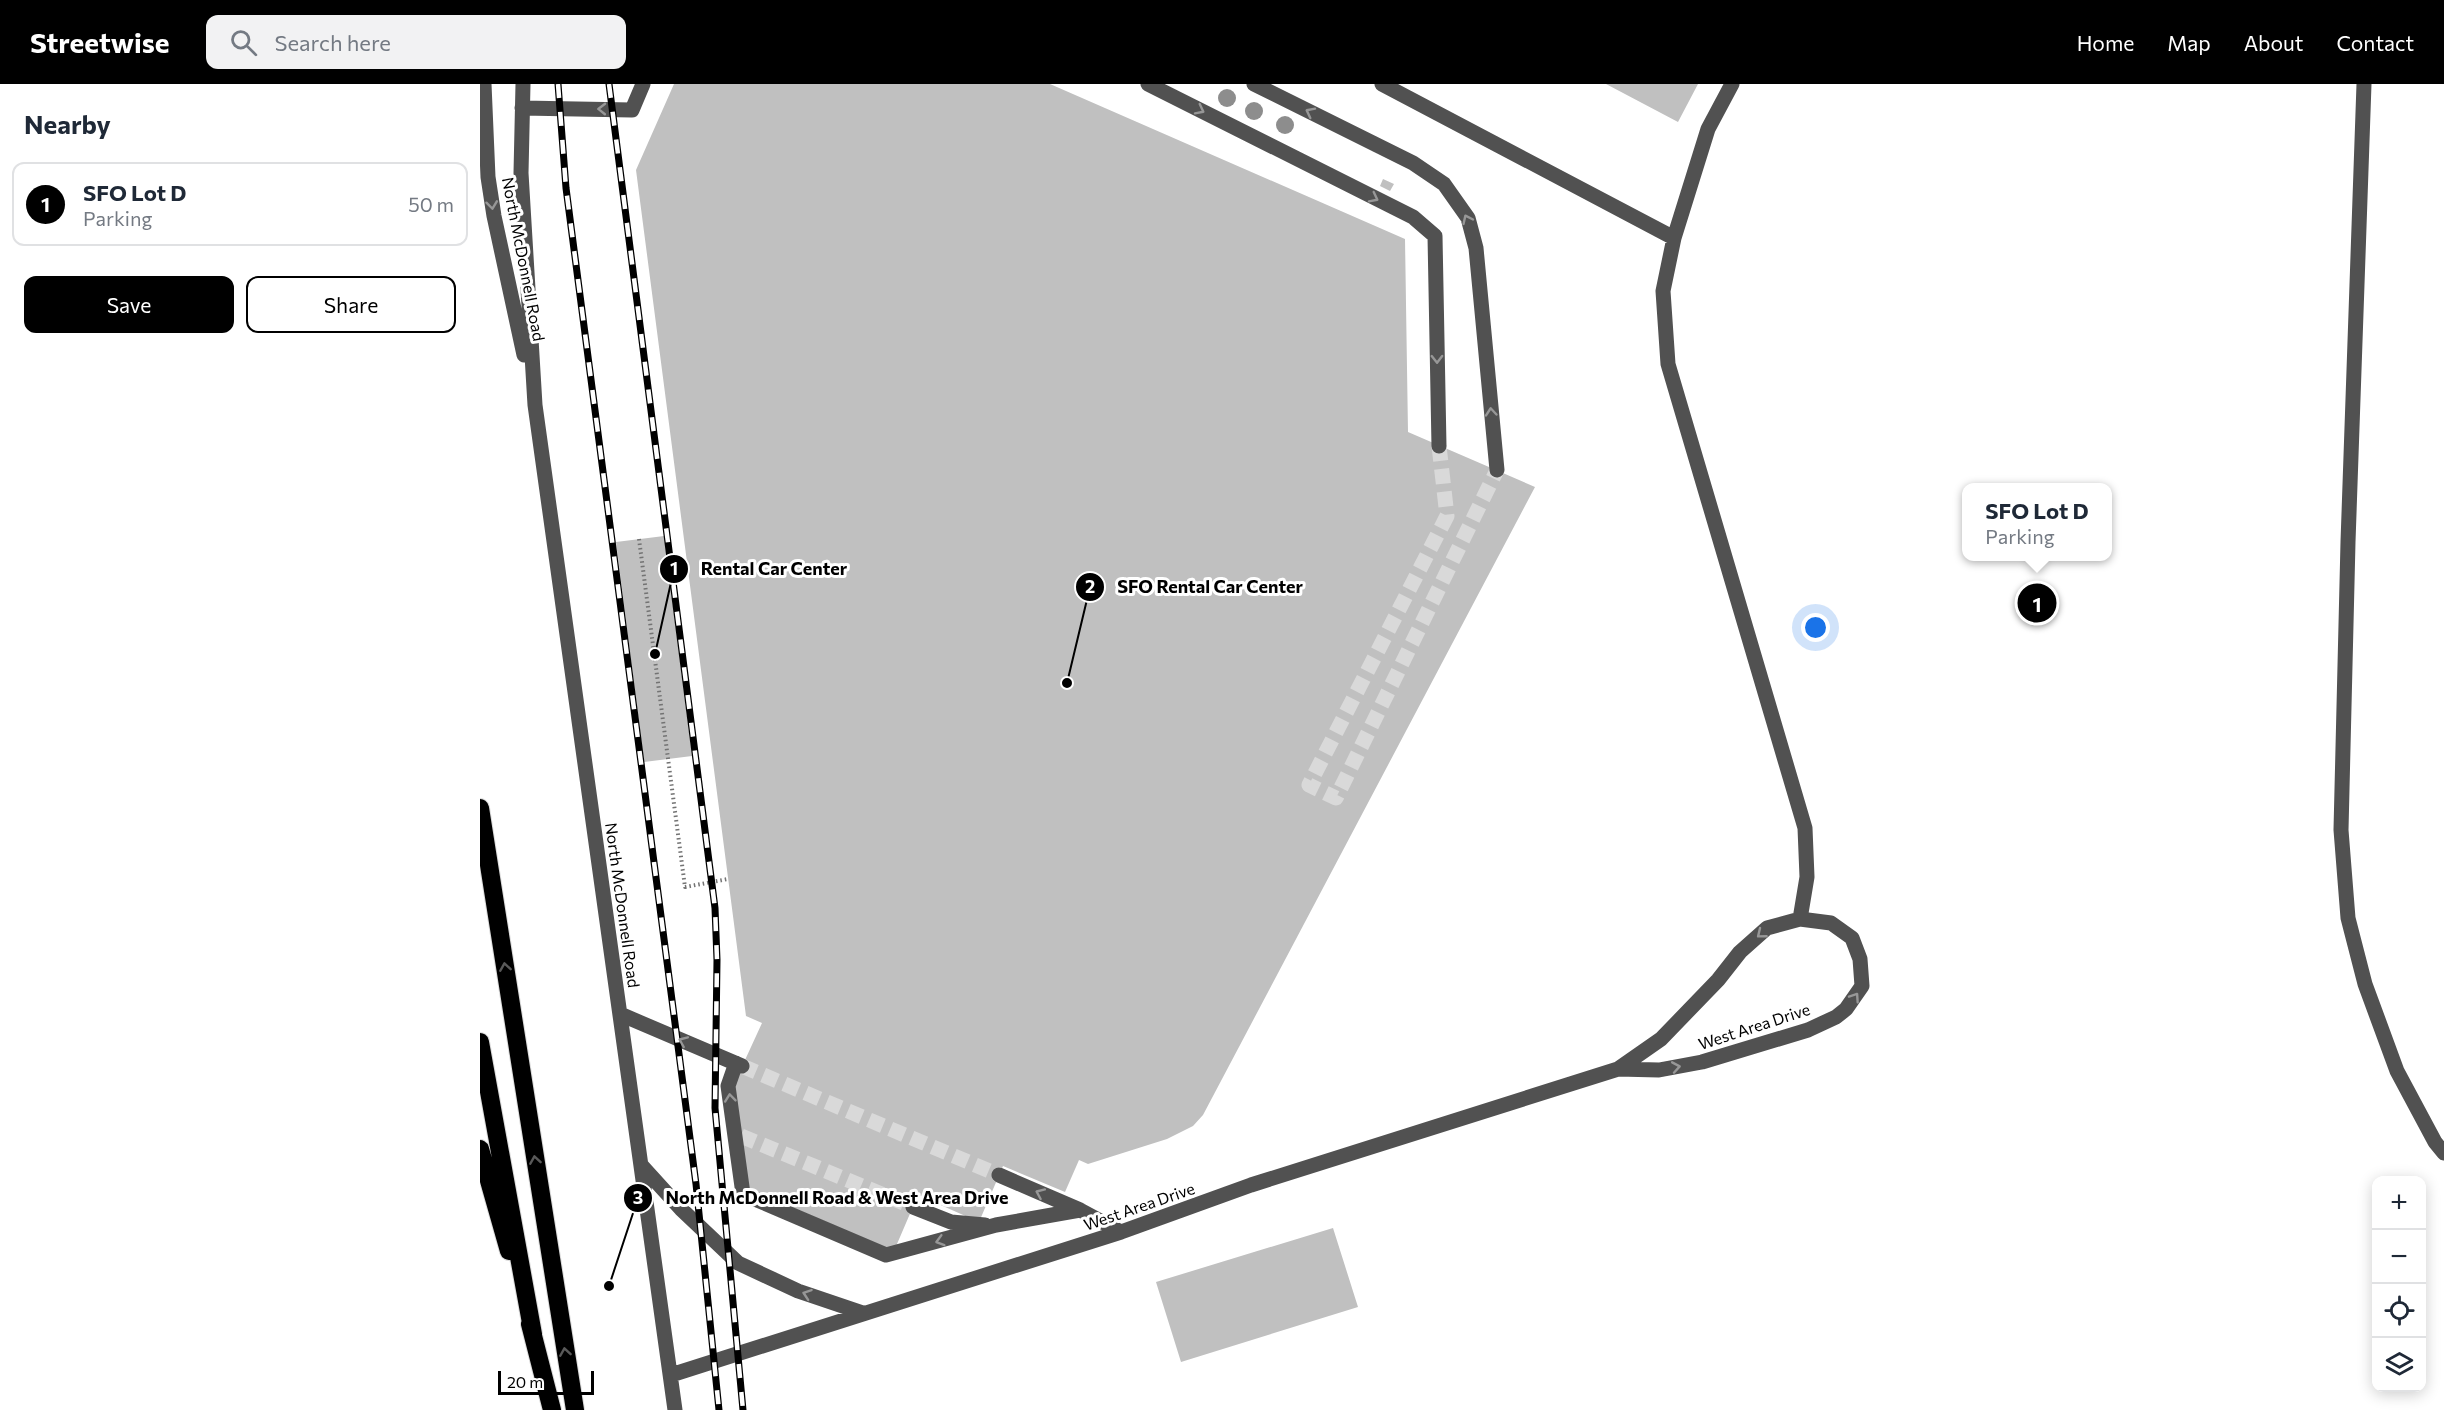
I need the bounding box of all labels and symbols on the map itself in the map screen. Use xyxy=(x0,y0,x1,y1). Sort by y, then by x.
one-way arrow xyxy=(597,103,606,116)
one-way arrow xyxy=(1194,103,1205,115)
one-way arrow xyxy=(1305,107,1316,119)
street label: North McDonnell Road xyxy=(499,175,549,343)
one-way arrow xyxy=(1368,190,1379,202)
one-way arrow xyxy=(485,201,498,210)
one-way arrow xyxy=(1462,215,1474,226)
one-way arrow xyxy=(1431,354,1444,363)
one-way arrow xyxy=(1485,407,1498,417)
callout: Rental Car Center xyxy=(659,551,859,587)
text: 1 xyxy=(670,557,678,579)
text: Rental Car Center xyxy=(701,557,848,579)
callout: SFO Rental Car Center xyxy=(1075,569,1315,605)
text: 2 xyxy=(1085,575,1095,597)
text: SFO Rental Car Center xyxy=(1117,575,1303,597)
pin: 1 xyxy=(2018,580,2056,626)
your location xyxy=(1801,613,1830,642)
street label: North McDonnell Road xyxy=(602,821,644,989)
one-way arrow xyxy=(1757,926,1768,937)
one-way arrow xyxy=(499,962,511,972)
one-way arrow xyxy=(1847,993,1858,1004)
street label: West Area Drive xyxy=(1696,999,1812,1053)
one-way arrow xyxy=(678,1036,689,1048)
one-way arrow xyxy=(1671,1061,1681,1074)
one-way arrow xyxy=(724,1093,737,1102)
one-way arrow xyxy=(529,1155,541,1164)
street label: West Area Drive xyxy=(1081,1178,1197,1234)
callout: North McDonnell Road & West Area Drive xyxy=(623,1180,1021,1216)
text: 3 xyxy=(633,1186,643,1208)
text: North McDonnell Road & West Area Drive xyxy=(665,1186,1009,1208)
one-way arrow xyxy=(1035,1188,1046,1200)
one-way arrow xyxy=(935,1234,945,1247)
one-way arrow xyxy=(802,1289,813,1302)
one-way arrow xyxy=(560,1348,572,1357)
scale bar xyxy=(498,1368,594,1396)

